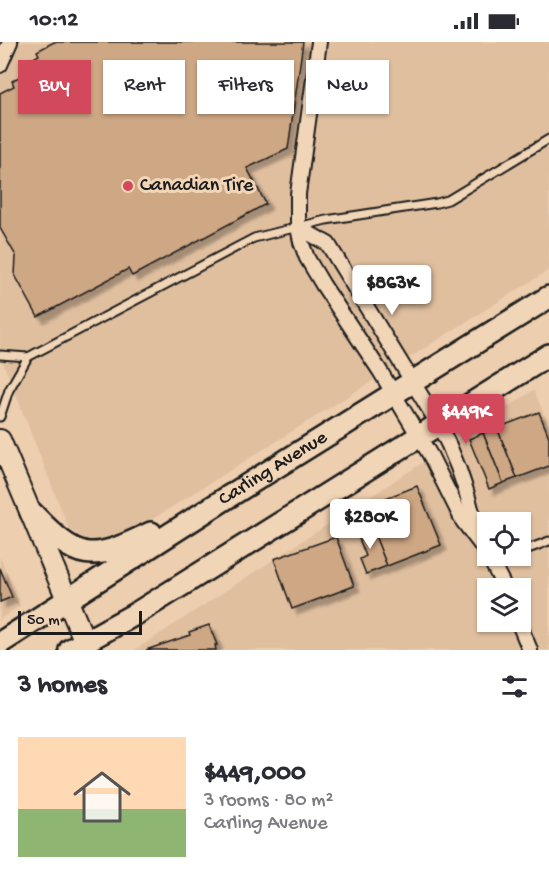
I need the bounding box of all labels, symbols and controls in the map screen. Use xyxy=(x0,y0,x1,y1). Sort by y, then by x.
text: 10:12 xyxy=(30,8,78,34)
chip: Buy xyxy=(18,60,91,114)
chip: Rent xyxy=(103,60,185,114)
chip: Filters xyxy=(197,60,294,114)
chip: New xyxy=(306,60,389,114)
place label: Canadian Tire xyxy=(140,175,254,198)
marker: Canadian Tire xyxy=(121,179,135,193)
pin: $863K xyxy=(350,265,434,316)
text: $863K xyxy=(366,273,418,296)
pin: $449K xyxy=(424,394,508,445)
text: $449K xyxy=(442,402,490,425)
street label: Carling Avenue xyxy=(215,426,332,511)
pin: $280K xyxy=(328,499,412,550)
text: $280K xyxy=(344,507,396,530)
map controls xyxy=(477,512,531,632)
button: locate xyxy=(477,512,531,566)
button: layers xyxy=(477,578,531,632)
scale bar xyxy=(18,608,142,636)
text: 50 m xyxy=(27,612,60,631)
icon: filters xyxy=(498,670,531,703)
text: 3 homes xyxy=(18,671,107,702)
text: $449,000 xyxy=(204,759,306,790)
icon: home xyxy=(66,761,138,833)
text: 3 rooms · 80 m² xyxy=(204,790,333,813)
text: Carling Avenue xyxy=(204,813,328,836)

